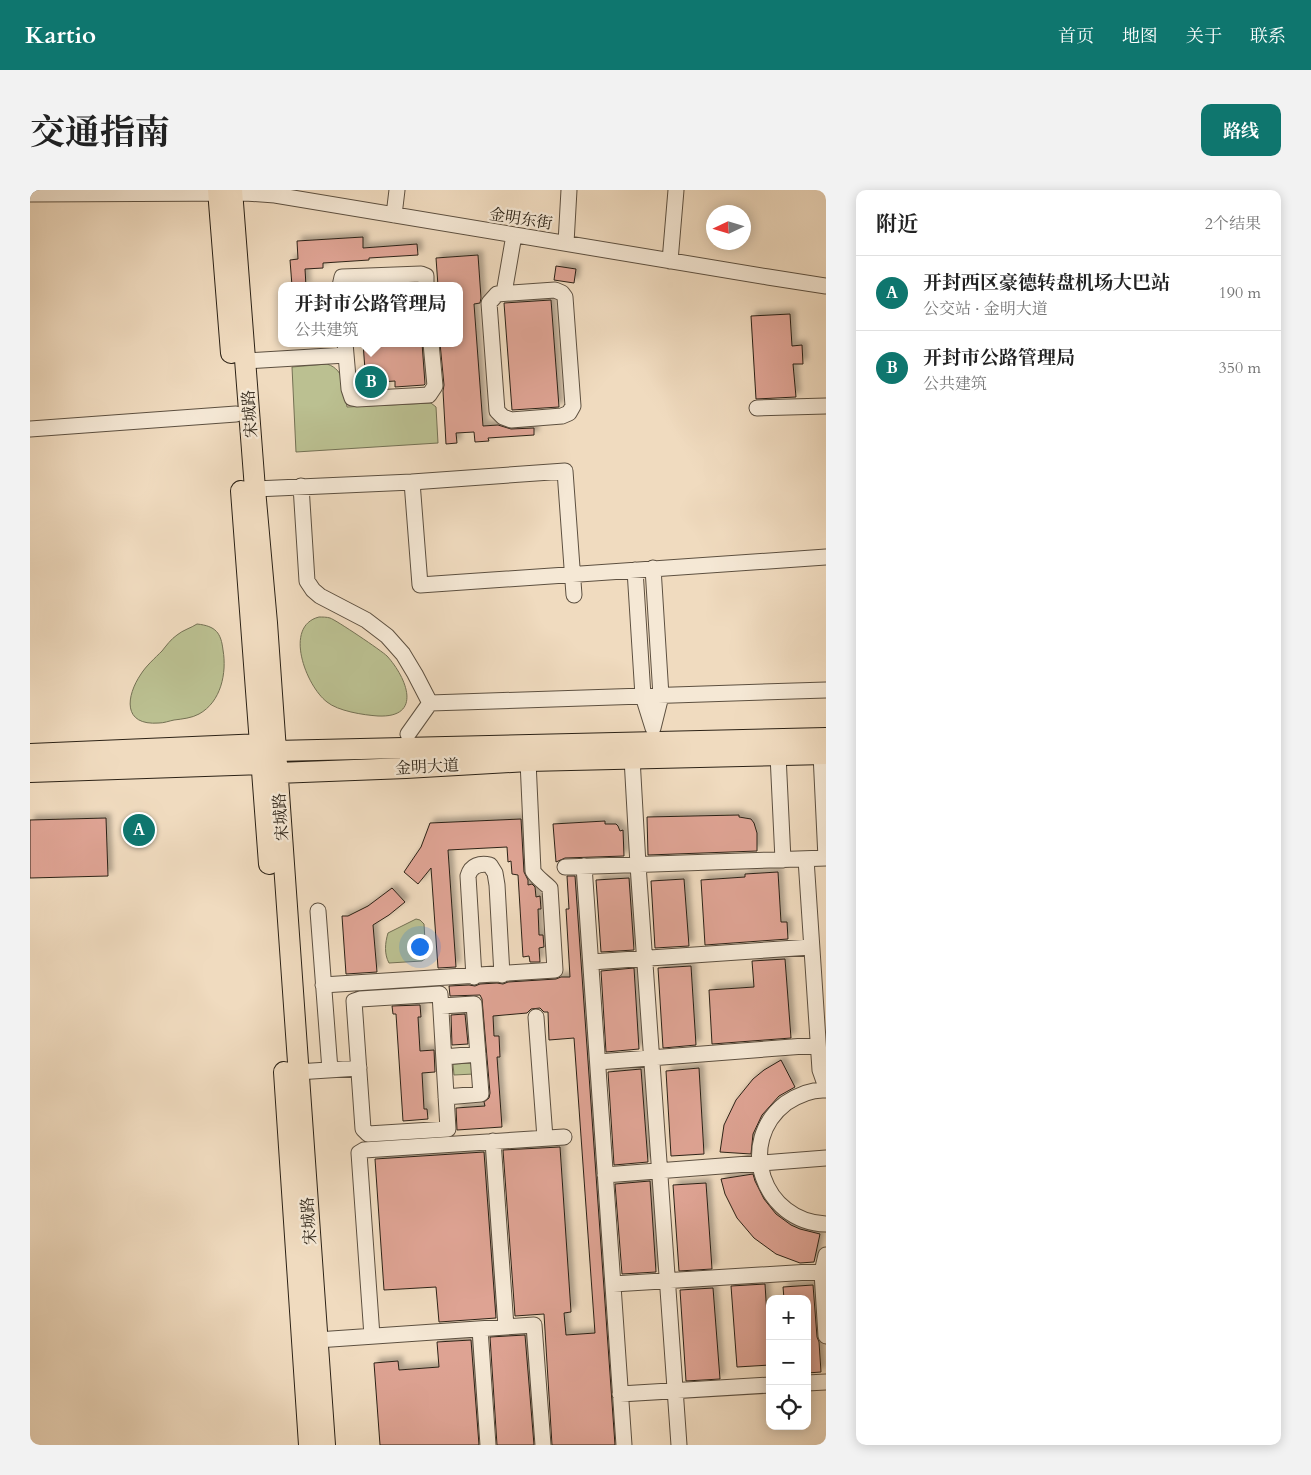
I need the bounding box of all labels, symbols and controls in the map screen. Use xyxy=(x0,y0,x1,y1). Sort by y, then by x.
text: Kartio xyxy=(25,19,96,52)
text: 首页 xyxy=(1058,24,1094,49)
text: 地图 xyxy=(1122,24,1158,49)
text: 关于 xyxy=(1186,24,1222,49)
text: 联系 xyxy=(1250,24,1286,49)
button: 路线 xyxy=(1201,104,1281,156)
text: 交通指南 xyxy=(30,109,170,157)
street label: 金明东街 xyxy=(488,203,554,235)
north arrow xyxy=(706,205,751,250)
text: 附近 xyxy=(876,210,918,239)
text: 2个结果 xyxy=(1205,213,1261,235)
text: 开封西区豪德转盘机场大巴站 xyxy=(923,270,1170,296)
popup xyxy=(278,282,463,347)
text: A xyxy=(886,282,898,304)
text: 190 m xyxy=(1219,282,1261,304)
text: 开封市公路管理局 xyxy=(294,291,447,317)
text: 公交站 · 金明大道 xyxy=(923,298,1048,320)
text: 公共建筑 xyxy=(294,319,359,341)
text: 开封市公路管理局 xyxy=(923,345,1075,371)
text: B xyxy=(886,357,898,379)
text: 350 m xyxy=(1219,357,1261,379)
pin: B xyxy=(355,363,387,401)
text: 公共建筑 xyxy=(923,373,987,395)
street label: 宋城路 xyxy=(237,389,263,439)
street label: 金明大道 xyxy=(395,754,460,780)
street label: 宋城路 xyxy=(268,792,294,842)
pin: A xyxy=(123,811,155,849)
your location xyxy=(407,934,433,960)
street label: 宋城路 xyxy=(296,1196,322,1246)
map controls xyxy=(766,1295,811,1430)
button: + xyxy=(766,1295,811,1340)
button: − xyxy=(766,1340,811,1385)
button: locate xyxy=(766,1385,811,1430)

